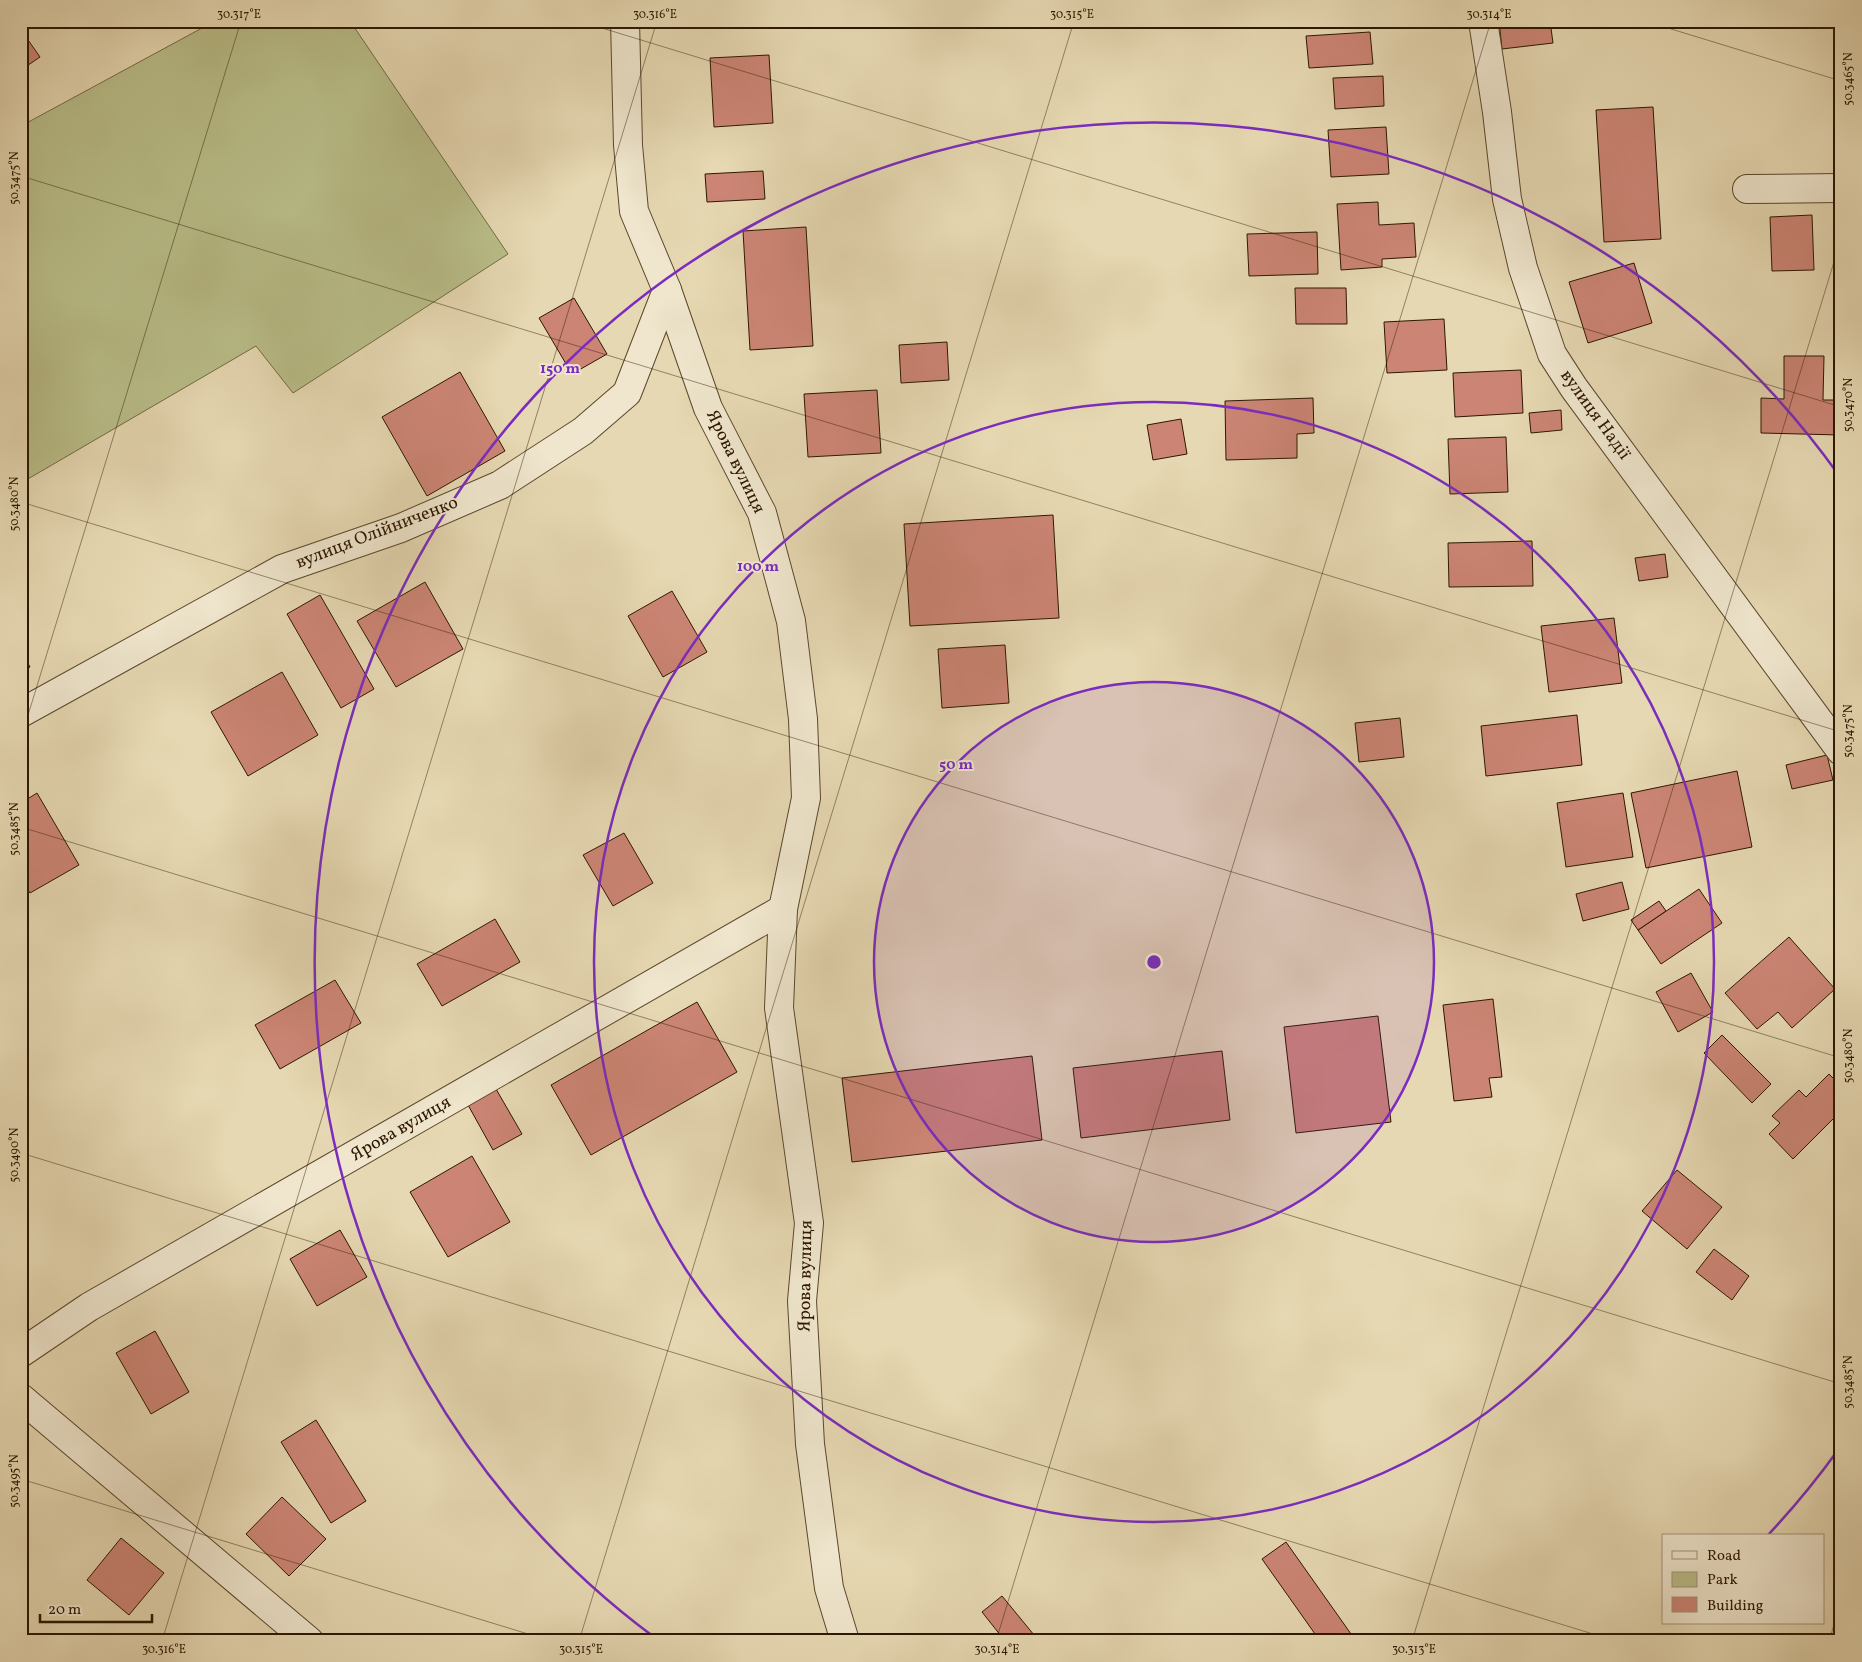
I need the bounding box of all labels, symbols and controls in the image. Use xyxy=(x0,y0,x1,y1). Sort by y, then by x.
text: 30.317°E xyxy=(217,7,261,23)
text: 30.316°E xyxy=(633,7,677,23)
text: 30.315°E xyxy=(1050,7,1094,23)
text: 30.314°E xyxy=(1467,7,1511,23)
text: 50.3465°N xyxy=(1841,52,1857,106)
text: 50.3475°N xyxy=(7,151,23,205)
text: 150 m xyxy=(540,359,580,380)
street label: вулиця Надії xyxy=(1554,365,1637,466)
text: 50.3470°N xyxy=(1841,378,1857,432)
street label: Ярова вулиця xyxy=(699,406,771,518)
text: 50.3480°N xyxy=(7,477,23,531)
street label: вулиця Олійниченко xyxy=(292,491,462,575)
text: 100 m xyxy=(737,557,780,578)
text: 50.3475°N xyxy=(1841,704,1857,758)
text: 50 m xyxy=(939,755,973,776)
text: 50.3485°N xyxy=(7,802,23,856)
centre of rings xyxy=(1145,953,1163,971)
text: 50.3480°N xyxy=(1841,1029,1857,1083)
street label: Ярова вулиця xyxy=(346,1090,456,1168)
text: 50.3490°N xyxy=(7,1127,23,1182)
street label: Ярова вулиця xyxy=(793,1220,819,1332)
text: 50.3485°N xyxy=(1841,1355,1857,1409)
text: 50.3495°N xyxy=(7,1454,23,1508)
legend xyxy=(1662,1534,1824,1624)
text: Road xyxy=(1707,1546,1741,1567)
text: Park xyxy=(1707,1570,1738,1591)
scale bar xyxy=(40,1592,152,1624)
text: Building xyxy=(1707,1596,1764,1617)
text: 20 m xyxy=(48,1600,81,1621)
text: 30.316°E xyxy=(142,1642,186,1658)
text: 30.315°E xyxy=(559,1642,603,1658)
text: 30.314°E xyxy=(975,1642,1019,1658)
text: 30.313°E xyxy=(1392,1642,1436,1658)

